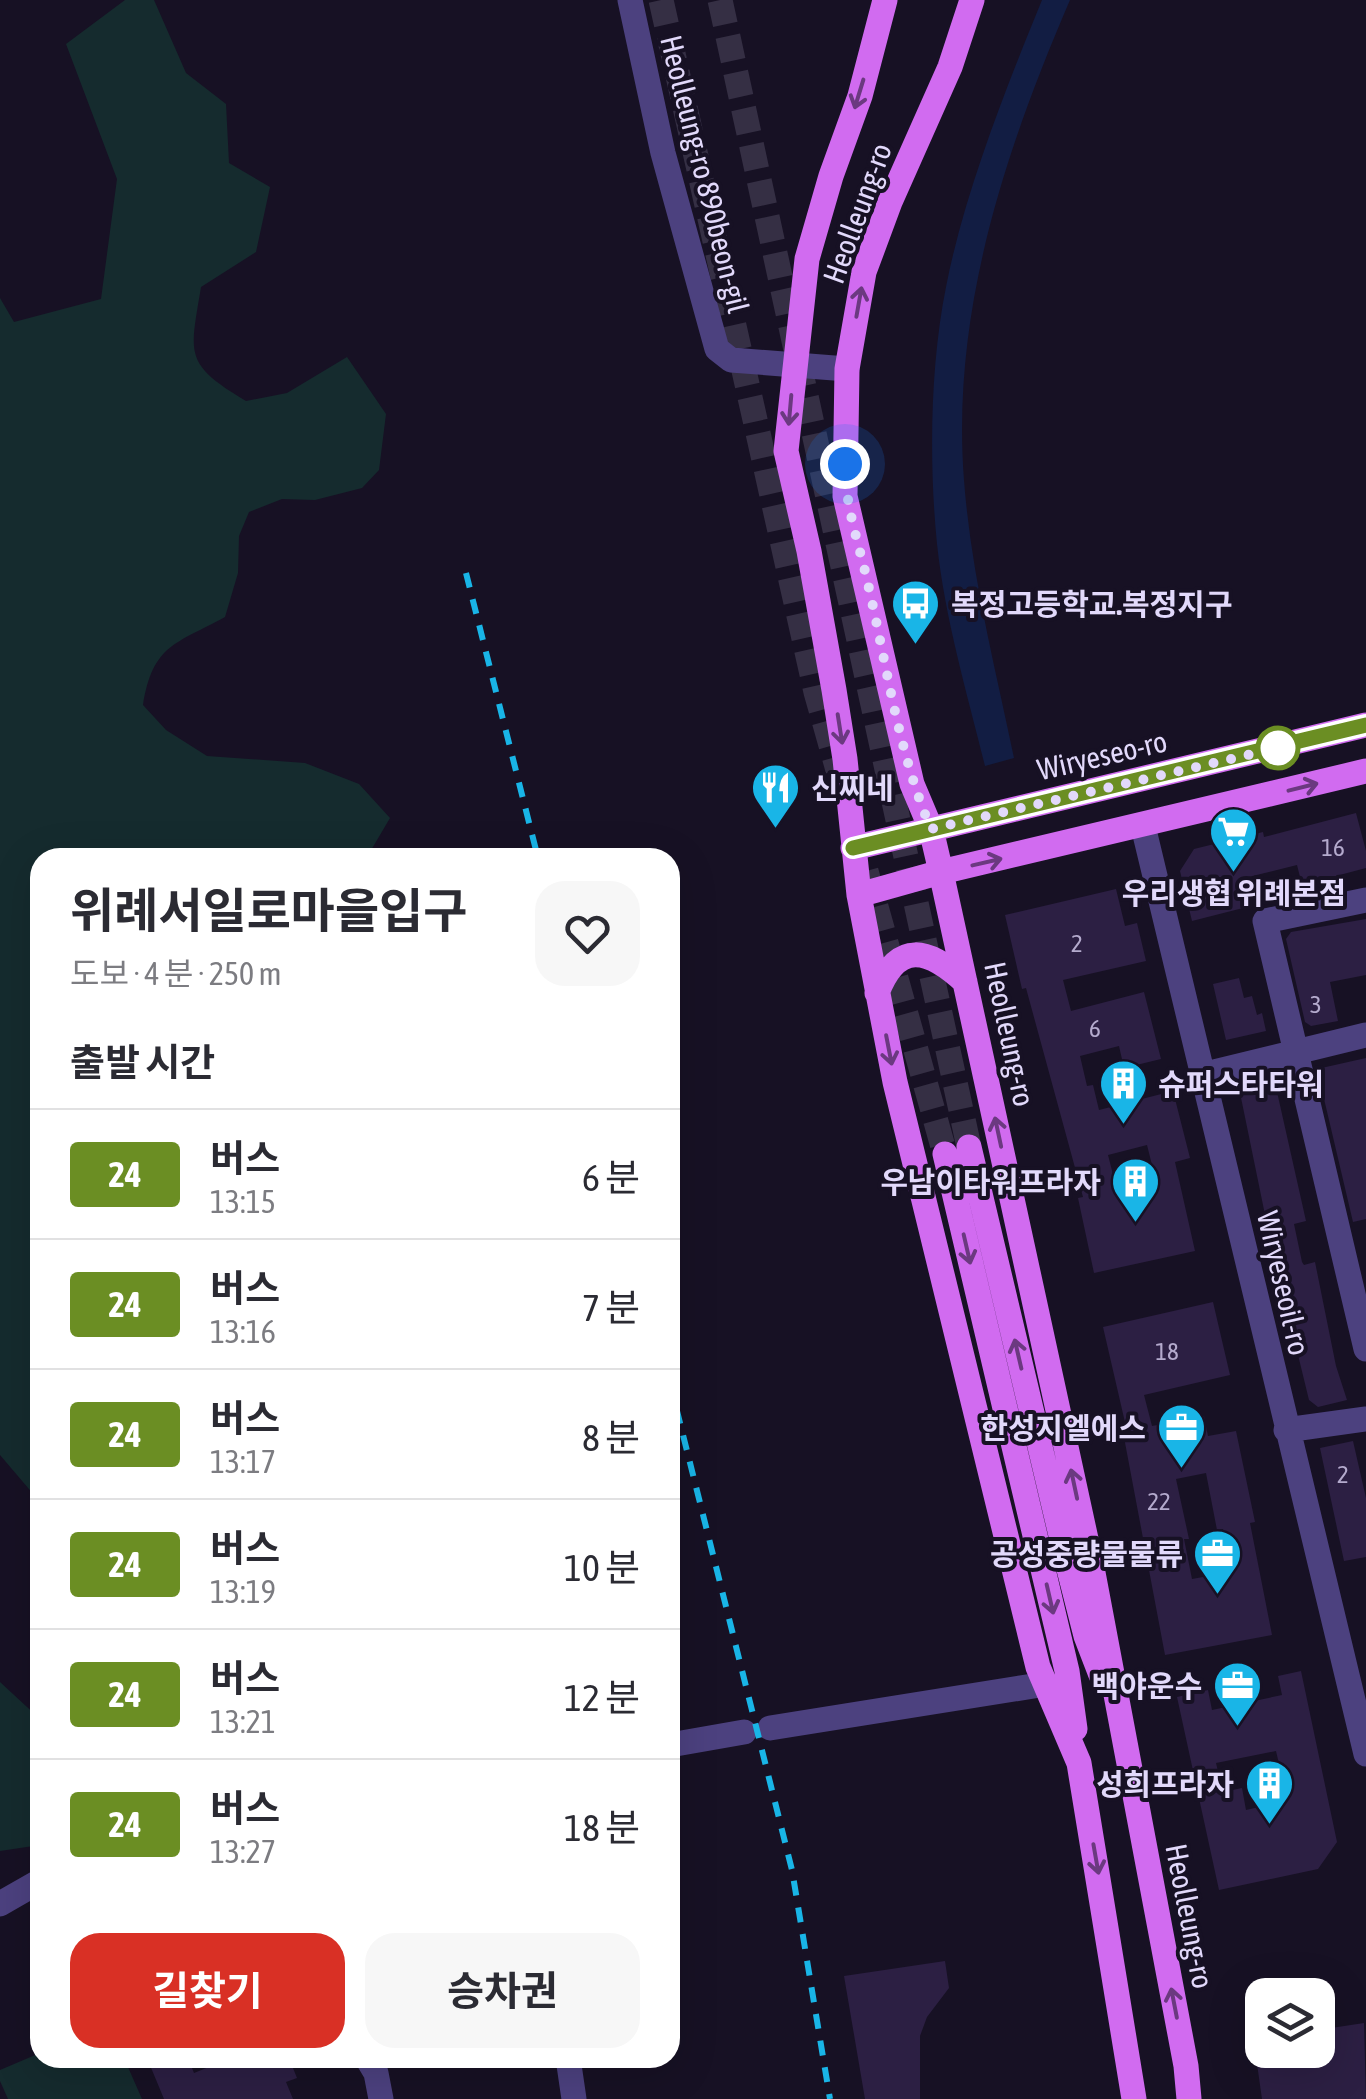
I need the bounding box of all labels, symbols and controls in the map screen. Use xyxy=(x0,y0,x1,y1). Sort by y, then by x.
street label: Heolleung-ro 890beon-gil xyxy=(654,32,756,316)
one-way arrow xyxy=(849,78,867,109)
street label: Heolleung-ro xyxy=(816,138,898,288)
one-way arrow xyxy=(850,286,869,319)
one-way arrow xyxy=(780,393,799,425)
your location xyxy=(820,439,870,489)
bus stop icon: 복정고등학교.복정지구 xyxy=(890,578,942,646)
place label: 복정고등학교.복정지구 xyxy=(951,587,1232,621)
one-way arrow xyxy=(832,713,850,745)
street label: Wiryeseo-ro xyxy=(1034,724,1170,786)
unlabelled marker xyxy=(1257,727,1299,769)
restaurant icon: 신찌네 xyxy=(750,762,802,830)
place label: 신찌네 xyxy=(811,771,894,805)
one-way arrow xyxy=(1286,777,1318,795)
supermarket icon: 우리생협 위례본점 xyxy=(1208,806,1260,874)
house number: 16 xyxy=(1321,833,1345,861)
one-way arrow xyxy=(970,852,1002,870)
place label: 우리생협 위례본점 xyxy=(1122,876,1346,910)
button: heart xyxy=(535,881,640,986)
text: 위례서일로마을입구 xyxy=(70,883,467,938)
house number: 2 xyxy=(1071,929,1083,957)
text: 도보 · 4 분 · 250 m xyxy=(70,955,282,992)
street label: Heolleung-ro xyxy=(978,959,1042,1109)
house number: 3 xyxy=(1310,990,1322,1018)
house number: 6 xyxy=(1089,1014,1101,1042)
one-way arrow xyxy=(880,1034,899,1066)
text: 출발 시간 xyxy=(70,1041,215,1084)
building icon: 슈퍼스타타워 xyxy=(1097,1058,1149,1126)
place label: 슈퍼스타타워 xyxy=(1158,1067,1324,1101)
one-way arrow xyxy=(987,1117,1006,1149)
text: 버스 xyxy=(210,1137,280,1180)
text: 24 xyxy=(109,1154,141,1194)
text: 6 분 xyxy=(582,1156,640,1199)
building icon: 우남이타워프라자 xyxy=(1110,1156,1162,1224)
place label: 우남이타워프라자 xyxy=(880,1165,1101,1199)
text: 13:15 xyxy=(210,1183,276,1220)
street label: Wiryeseoil-ro xyxy=(1251,1208,1317,1358)
one-way arrow xyxy=(959,1232,977,1264)
text: 버스 xyxy=(210,1267,280,1310)
text: 24 xyxy=(109,1284,141,1324)
text: 7 분 xyxy=(582,1286,640,1329)
text: 13:16 xyxy=(210,1313,276,1350)
house number: 18 xyxy=(1155,1337,1179,1365)
one-way arrow xyxy=(1008,1339,1026,1371)
text: 버스 xyxy=(210,1397,280,1440)
office icon: 한성지엘에스 xyxy=(1155,1402,1207,1470)
place label: 한성지엘에스 xyxy=(980,1411,1146,1445)
text: 24 xyxy=(109,1414,141,1454)
text: 8 분 xyxy=(582,1416,640,1459)
text: 13:17 xyxy=(210,1443,276,1480)
house number: 2 xyxy=(1337,1460,1349,1488)
one-way arrow xyxy=(1064,1469,1082,1501)
house number: 22 xyxy=(1147,1487,1171,1515)
text: 버스 xyxy=(210,1527,280,1570)
office icon: 공성중량물물류 xyxy=(1192,1528,1244,1596)
place label: 공성중량물물류 xyxy=(990,1537,1183,1571)
text: 24 xyxy=(109,1544,141,1584)
text: 10 분 xyxy=(564,1546,640,1589)
text: 13:19 xyxy=(210,1573,276,1610)
one-way arrow xyxy=(1042,1582,1060,1614)
text: 버스 xyxy=(210,1657,280,1700)
office icon: 백야운수 xyxy=(1211,1660,1263,1728)
place label: 백야운수 xyxy=(1092,1669,1202,1703)
text: 24 xyxy=(109,1674,141,1714)
text: 12 분 xyxy=(564,1676,640,1719)
text: 13:21 xyxy=(210,1703,276,1740)
building icon: 성희프라자 xyxy=(1243,1758,1295,1826)
place label: 성희프라자 xyxy=(1096,1767,1234,1801)
text: 버스 xyxy=(210,1787,280,1830)
text: 24 xyxy=(109,1804,141,1844)
text: 18 분 xyxy=(564,1806,640,1849)
text: 13:27 xyxy=(210,1833,276,1870)
street label: Heolleung-ro xyxy=(1159,1841,1221,1991)
one-way arrow xyxy=(1087,1842,1106,1875)
button: 길찾기 xyxy=(70,1933,345,2048)
button: 승차권 xyxy=(365,1933,640,2048)
map controls xyxy=(1245,1978,1335,2068)
button: layers xyxy=(1245,1978,1335,2068)
one-way arrow xyxy=(1163,1988,1182,2020)

